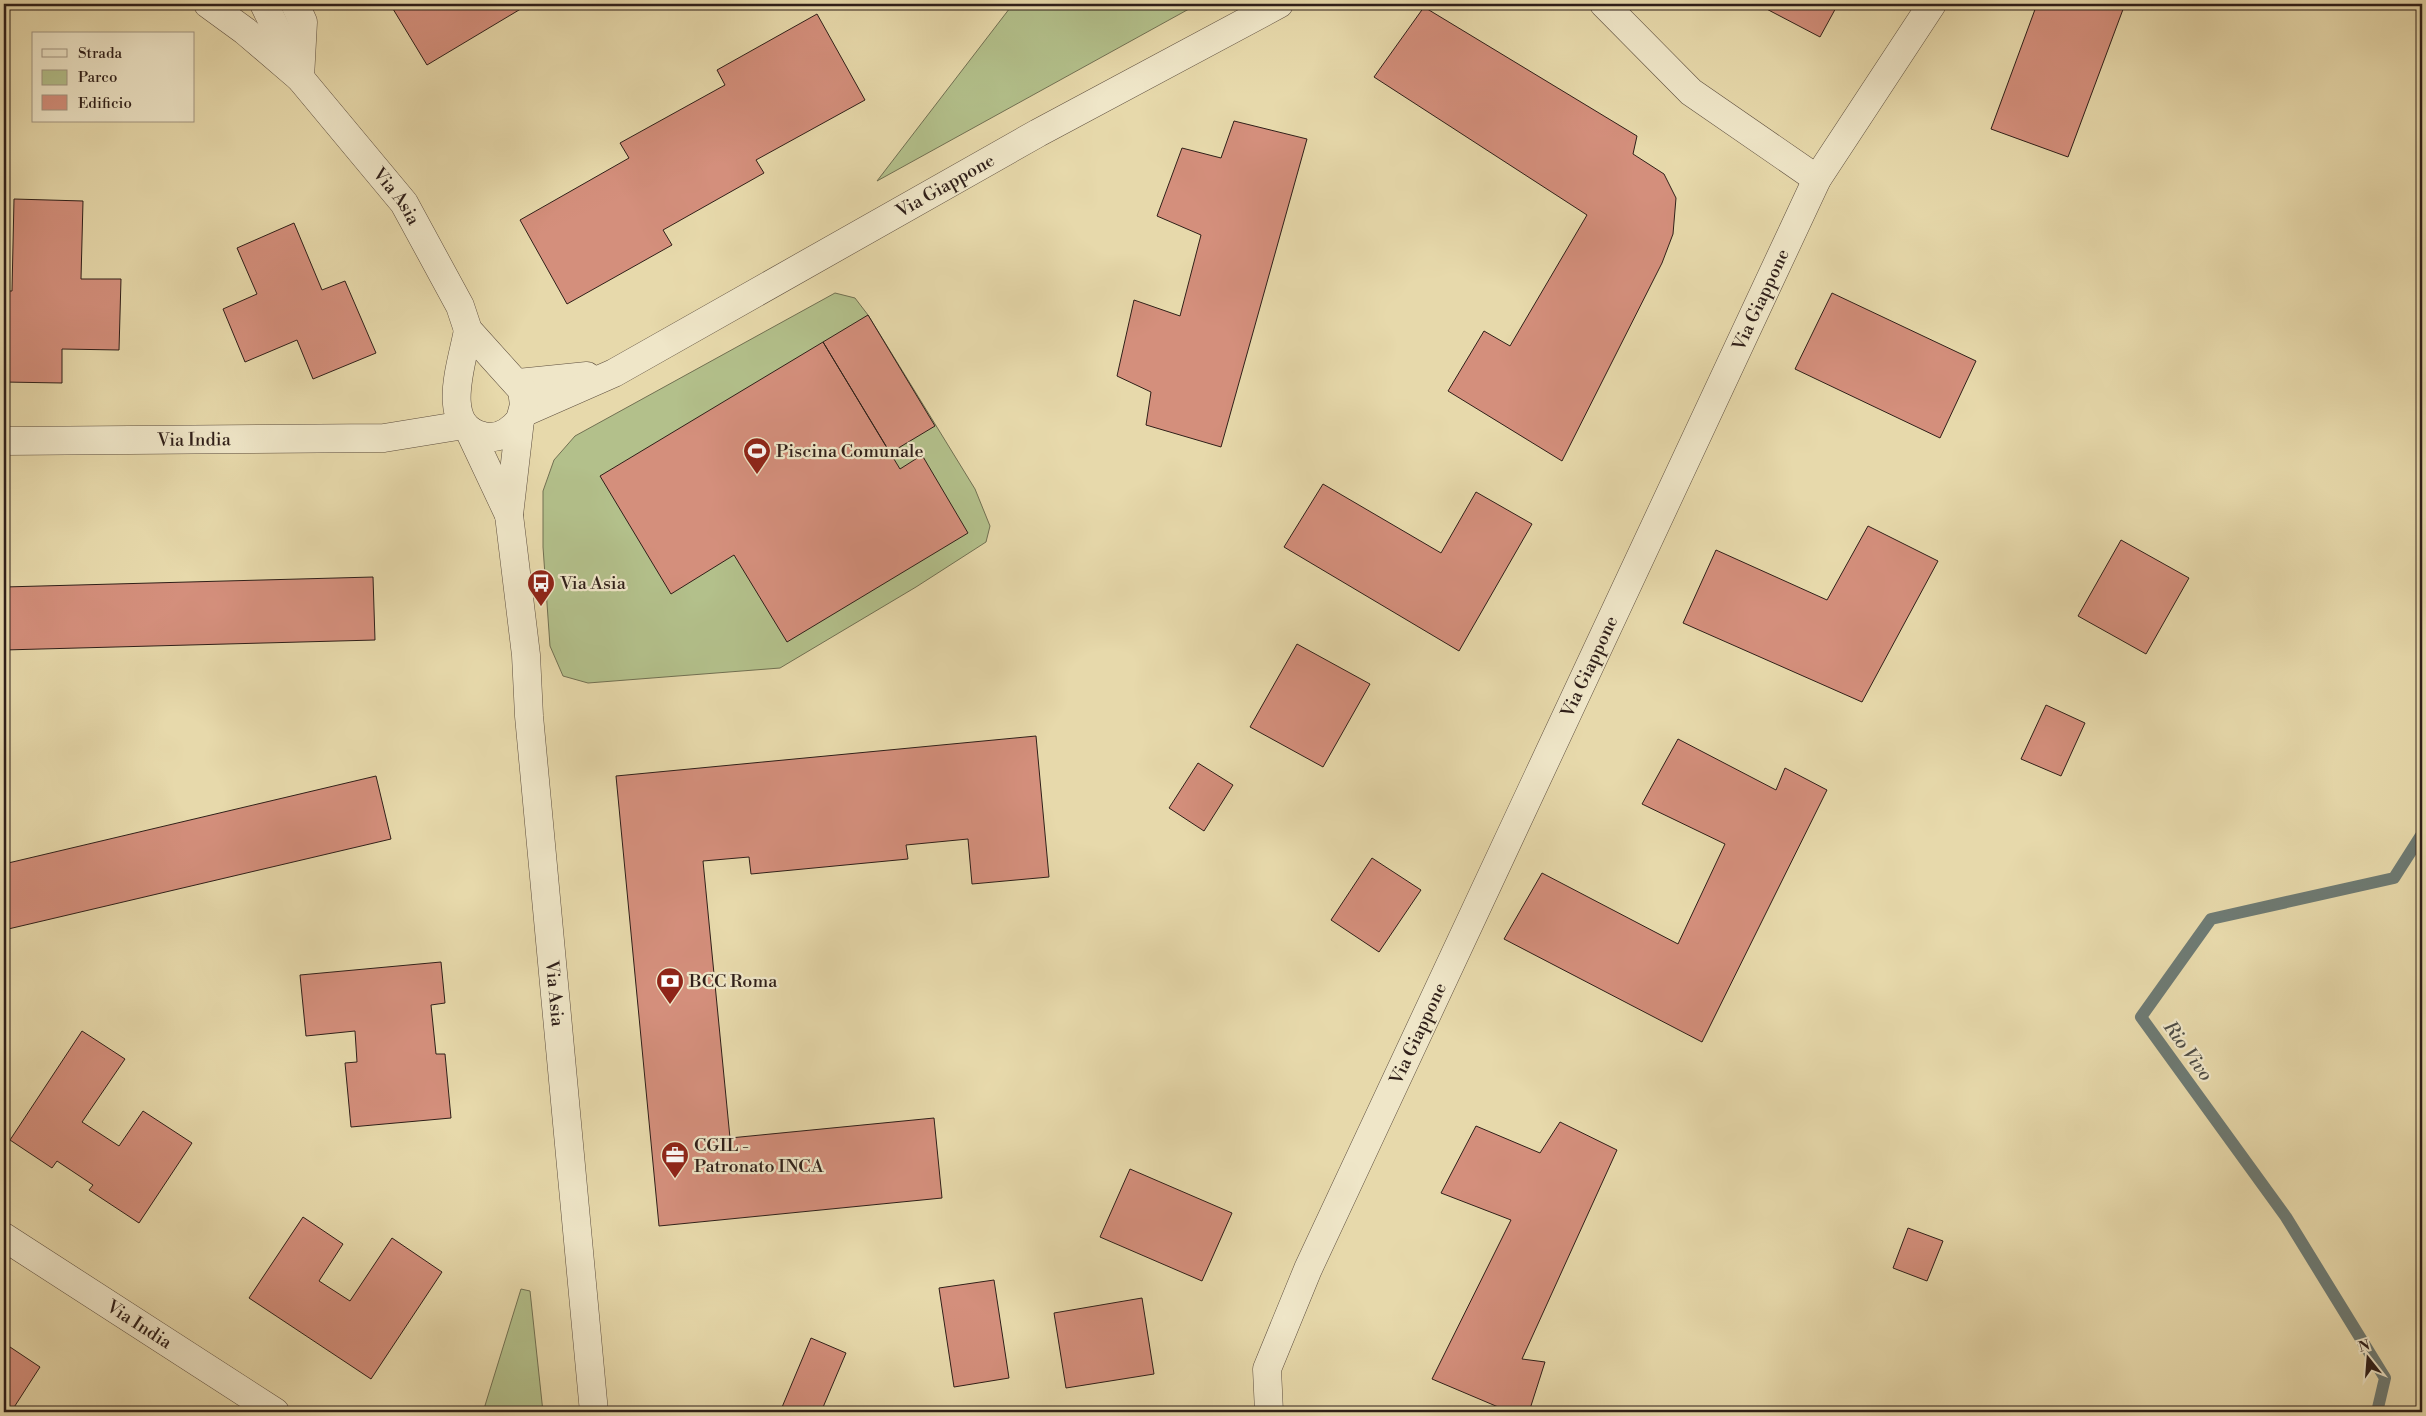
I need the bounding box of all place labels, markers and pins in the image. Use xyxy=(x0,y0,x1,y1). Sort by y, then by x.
sports icon: Piscina Comunale xyxy=(742,436,772,475)
place label: Piscina Comunale xyxy=(776,440,923,463)
bus stop icon: Via Asia xyxy=(526,568,556,607)
place label: Via Asia xyxy=(559,572,627,595)
bank icon: BCC Roma xyxy=(655,966,685,1005)
place label: BCC Roma xyxy=(688,970,778,993)
place label: CGIL - Patronato INCA xyxy=(694,1134,824,1178)
office icon: CGIL - Patronato INCA xyxy=(660,1140,690,1179)

